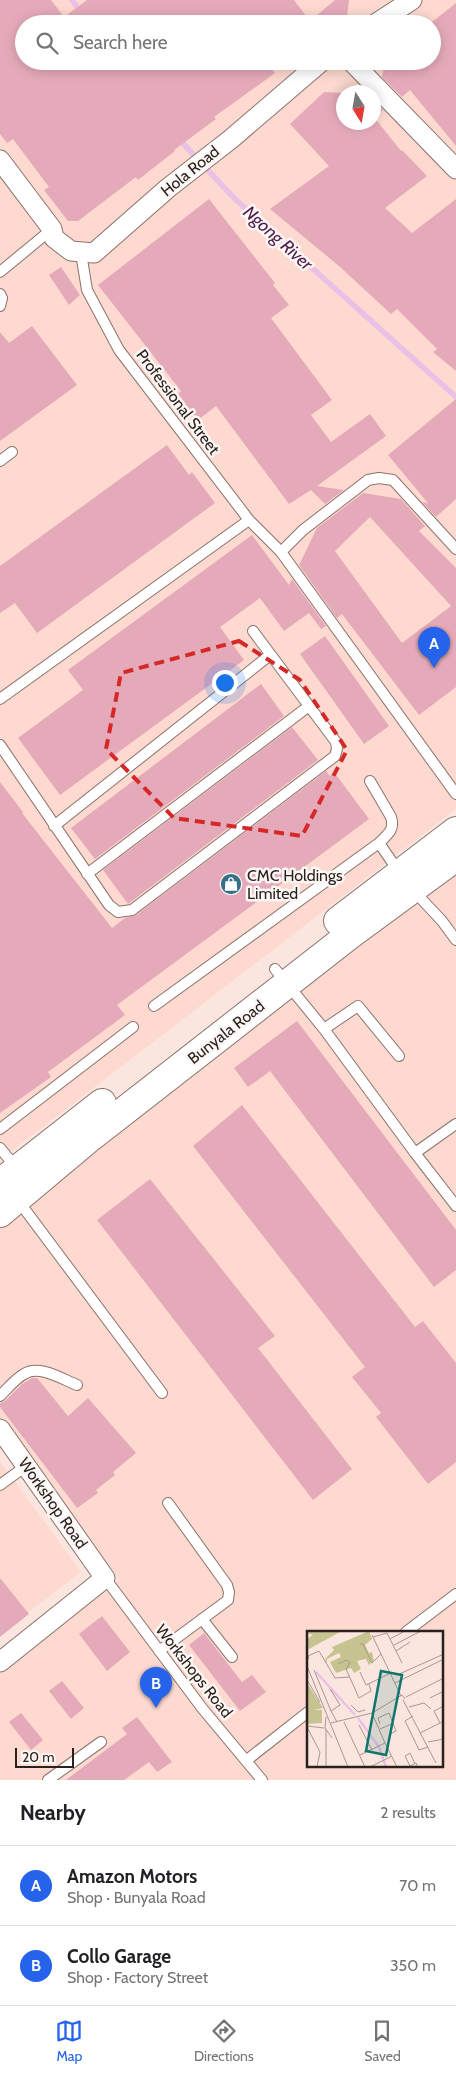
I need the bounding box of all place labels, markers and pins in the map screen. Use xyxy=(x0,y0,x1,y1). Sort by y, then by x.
pin: A xyxy=(418,627,450,668)
place label: CMC Holdings Limited xyxy=(247,866,343,903)
shop icon: CMC Holdings Limited xyxy=(219,872,243,896)
pin: B xyxy=(140,1667,172,1708)

